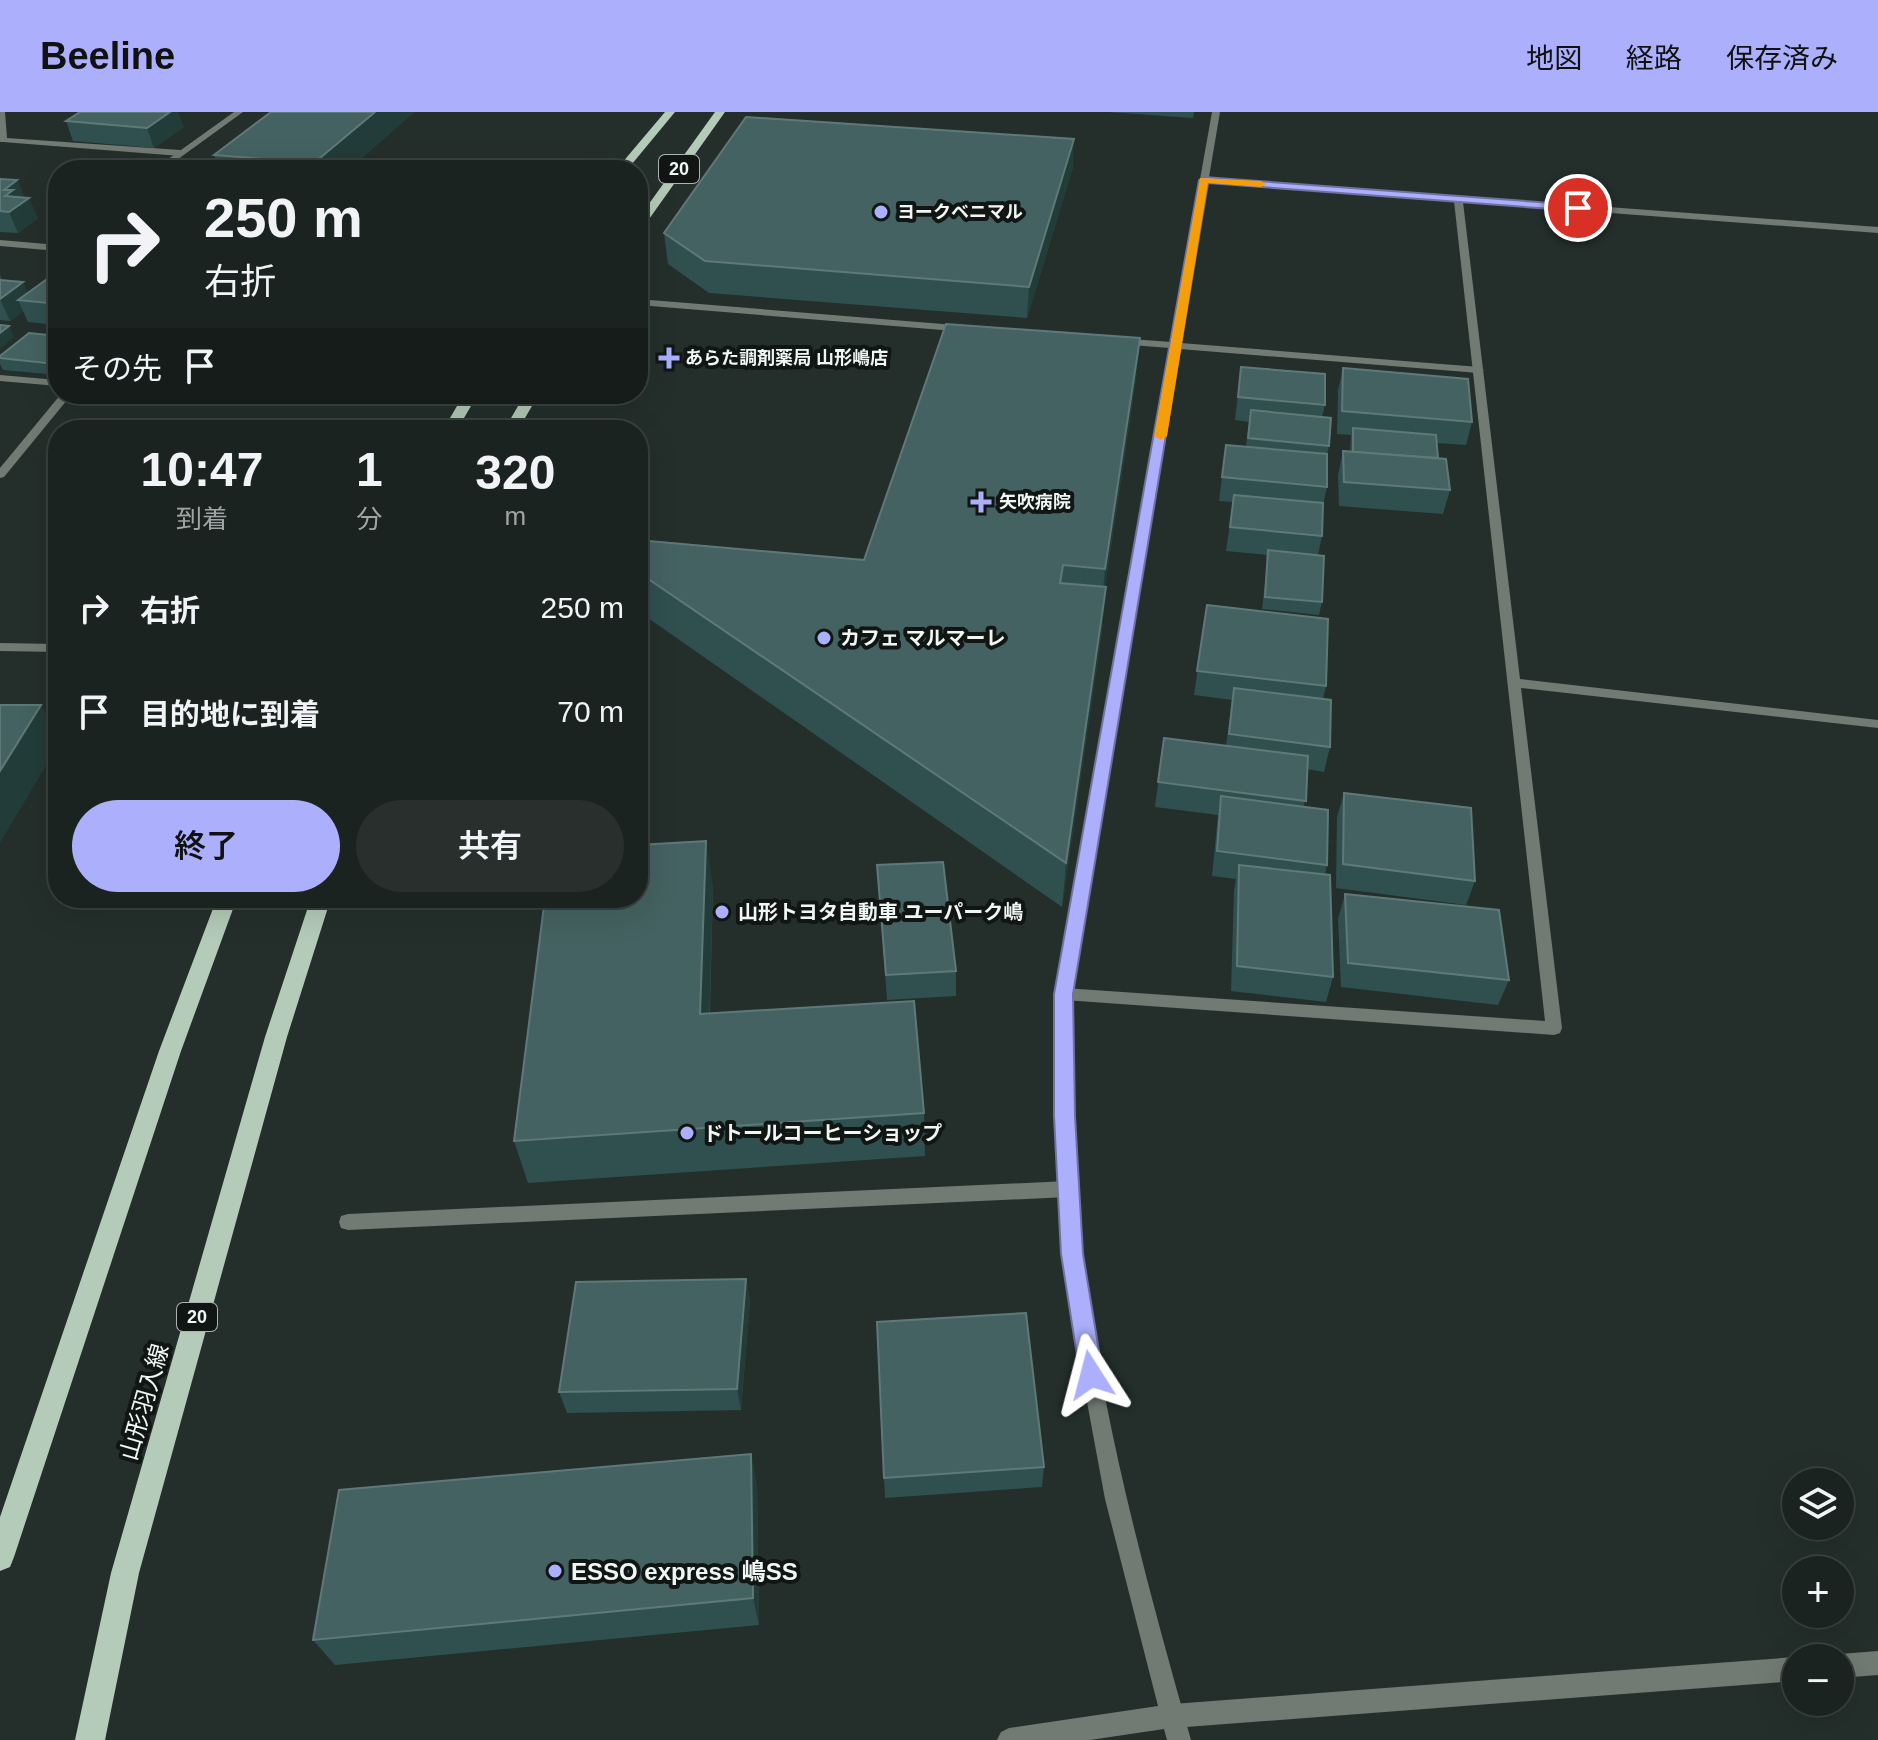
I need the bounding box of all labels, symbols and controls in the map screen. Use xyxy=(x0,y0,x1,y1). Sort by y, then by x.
text: Beeline xyxy=(40,35,175,77)
text: 地図 xyxy=(1526,43,1582,74)
text: 経路 xyxy=(1626,43,1682,74)
text: 保存済み xyxy=(1726,43,1838,74)
road number: 20 xyxy=(659,155,699,183)
pin xyxy=(1544,174,1612,242)
text: 250 m xyxy=(204,186,363,249)
icon: arrive xyxy=(1556,186,1600,230)
icon: right xyxy=(72,192,176,296)
place label: ヨークベニマル xyxy=(897,202,1023,222)
marker: ヨークベニマル xyxy=(872,203,890,221)
text: 右折 xyxy=(204,261,276,302)
icon: arrive xyxy=(178,344,222,388)
place label: あらた調剤薬局 山形嶋店 xyxy=(685,348,888,368)
marker: あらた調剤薬局 山形嶋店 xyxy=(660,349,678,367)
text: その先 xyxy=(72,352,162,385)
text: 10:47 xyxy=(141,443,263,496)
text: 1 xyxy=(356,443,383,496)
text: 320 xyxy=(475,446,555,499)
marker: 矢吹病院 xyxy=(970,491,992,513)
place label: 矢吹病院 xyxy=(999,492,1071,512)
text: m xyxy=(505,501,526,531)
text: 到着 xyxy=(176,504,228,534)
text: 分 xyxy=(356,504,382,534)
icon: right xyxy=(72,586,116,630)
text: 250 m xyxy=(541,591,624,624)
text: 右折 xyxy=(140,594,200,627)
place label: カフェ マルマーレ xyxy=(840,627,1006,649)
marker: カフェ マルマーレ xyxy=(815,629,833,647)
icon: arrive xyxy=(72,690,116,734)
text: 70 m xyxy=(557,695,624,728)
text: 目的地に到着 xyxy=(140,698,320,731)
button: 終了 xyxy=(72,800,340,892)
button: 共有 xyxy=(356,800,624,892)
place label: 山形トヨタ自動車 ユーパーク嶋 xyxy=(738,901,1023,923)
marker: 山形トヨタ自動車 ユーパーク嶋 xyxy=(713,903,731,921)
place label: ドトールコーヒーショップ xyxy=(703,1122,942,1144)
marker: ドトールコーヒーショップ xyxy=(678,1124,696,1142)
road number: 20 xyxy=(177,1303,217,1331)
position arrow xyxy=(1049,1333,1133,1417)
street label: 山形羽入線 xyxy=(114,1341,174,1463)
map controls xyxy=(1782,1468,1854,1716)
button: layers xyxy=(1782,1468,1854,1540)
button: + xyxy=(1782,1556,1854,1628)
place label: ESSO express 嶋SS xyxy=(571,1558,798,1585)
marker: ESSO express 嶋SS xyxy=(546,1562,564,1580)
button: − xyxy=(1782,1644,1854,1716)

